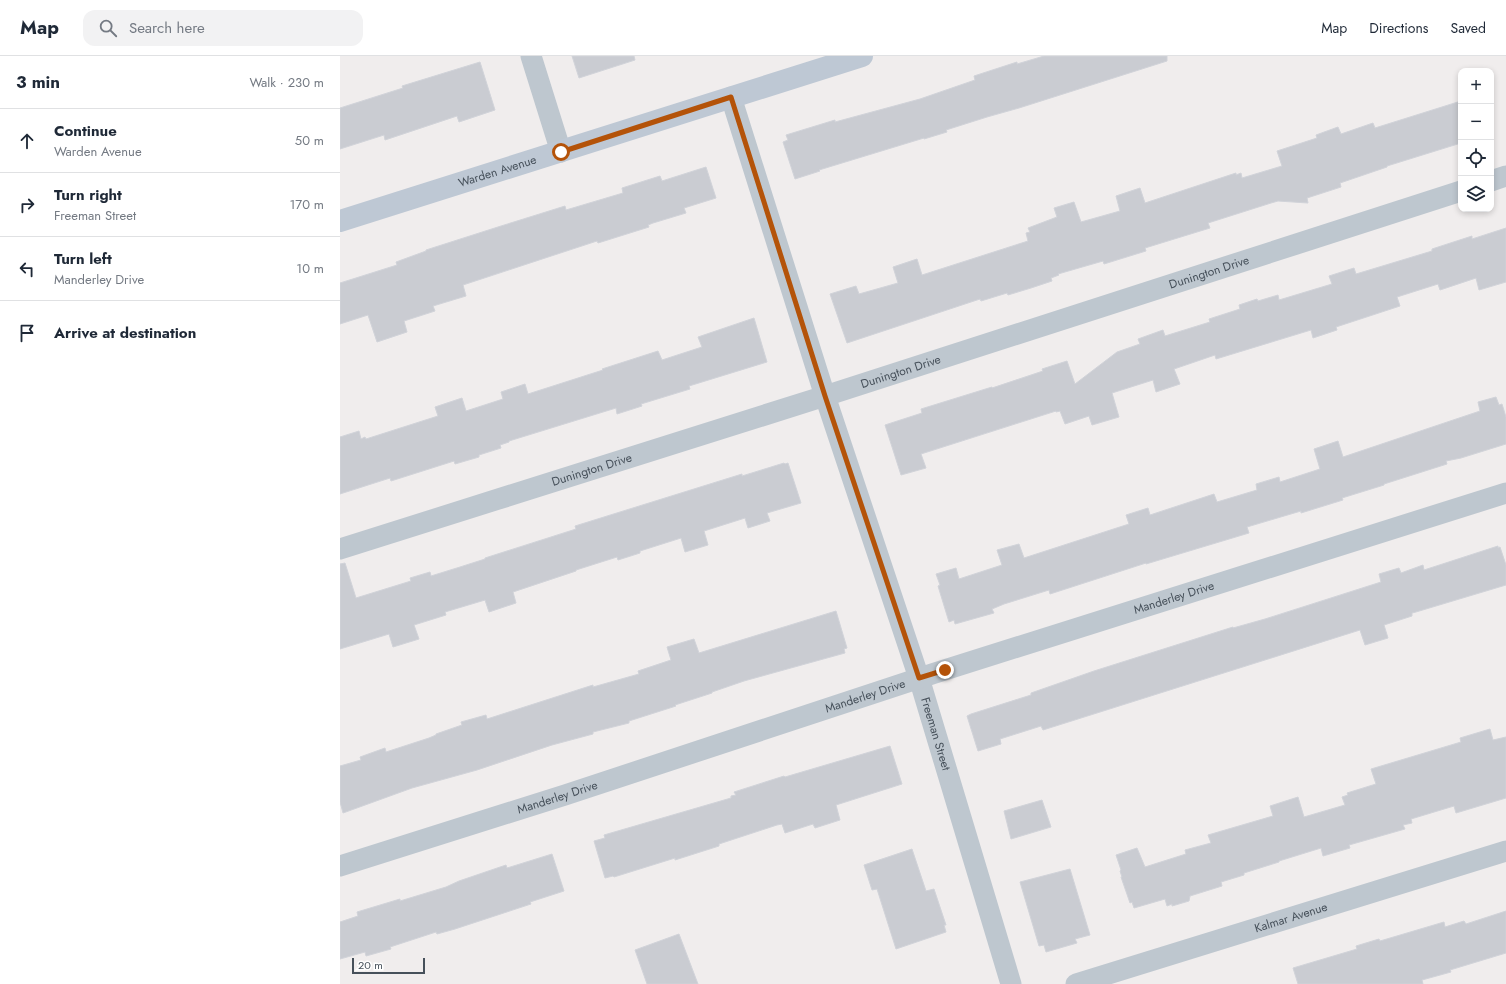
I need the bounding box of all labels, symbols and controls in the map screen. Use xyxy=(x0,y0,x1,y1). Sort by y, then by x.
search box xyxy=(83,10,363,46)
text: Map xyxy=(20,14,59,41)
icon: search xyxy=(97,17,119,39)
text: Search here xyxy=(129,17,205,39)
text: Map xyxy=(1321,18,1347,38)
text: Directions xyxy=(1369,18,1429,38)
text: Saved xyxy=(1451,18,1486,38)
map controls xyxy=(1458,68,1494,212)
button: + xyxy=(1458,68,1494,104)
text: 3 min xyxy=(16,70,60,94)
text: Walk · 230 m xyxy=(249,73,324,92)
button: − xyxy=(1458,104,1494,140)
text: Continue xyxy=(54,120,117,142)
icon: ahead xyxy=(16,130,38,152)
text: 50 m xyxy=(295,131,324,150)
button: locate xyxy=(1458,140,1494,176)
text: Warden Avenue xyxy=(54,142,142,161)
route start xyxy=(552,143,570,161)
street label: Warden Avenue xyxy=(456,150,539,192)
button: layers xyxy=(1458,176,1494,212)
text: Turn right xyxy=(54,184,122,206)
icon: right xyxy=(16,194,38,216)
text: 170 m xyxy=(289,195,324,214)
text: Freeman Street xyxy=(54,206,136,225)
text: Turn left xyxy=(54,248,112,270)
street label: Dunington Drive xyxy=(1167,251,1251,294)
icon: left xyxy=(16,258,38,280)
text: 10 m xyxy=(296,259,324,278)
text: Manderley Drive xyxy=(54,270,144,289)
icon: arrive xyxy=(16,322,38,344)
text: Arrive at destination xyxy=(54,322,196,344)
street label: Dunington Drive xyxy=(858,350,943,393)
street label: Dunington Drive xyxy=(549,448,634,491)
street label: Manderley Drive xyxy=(1131,577,1216,619)
route end xyxy=(936,661,954,679)
street label: Manderley Drive xyxy=(823,674,908,718)
street label: Freeman Street xyxy=(916,695,955,773)
street label: Manderley Drive xyxy=(515,776,600,819)
street label: Kalmar Avenue xyxy=(1252,898,1330,937)
scale bar xyxy=(352,956,425,975)
text: 20 m xyxy=(358,957,383,973)

